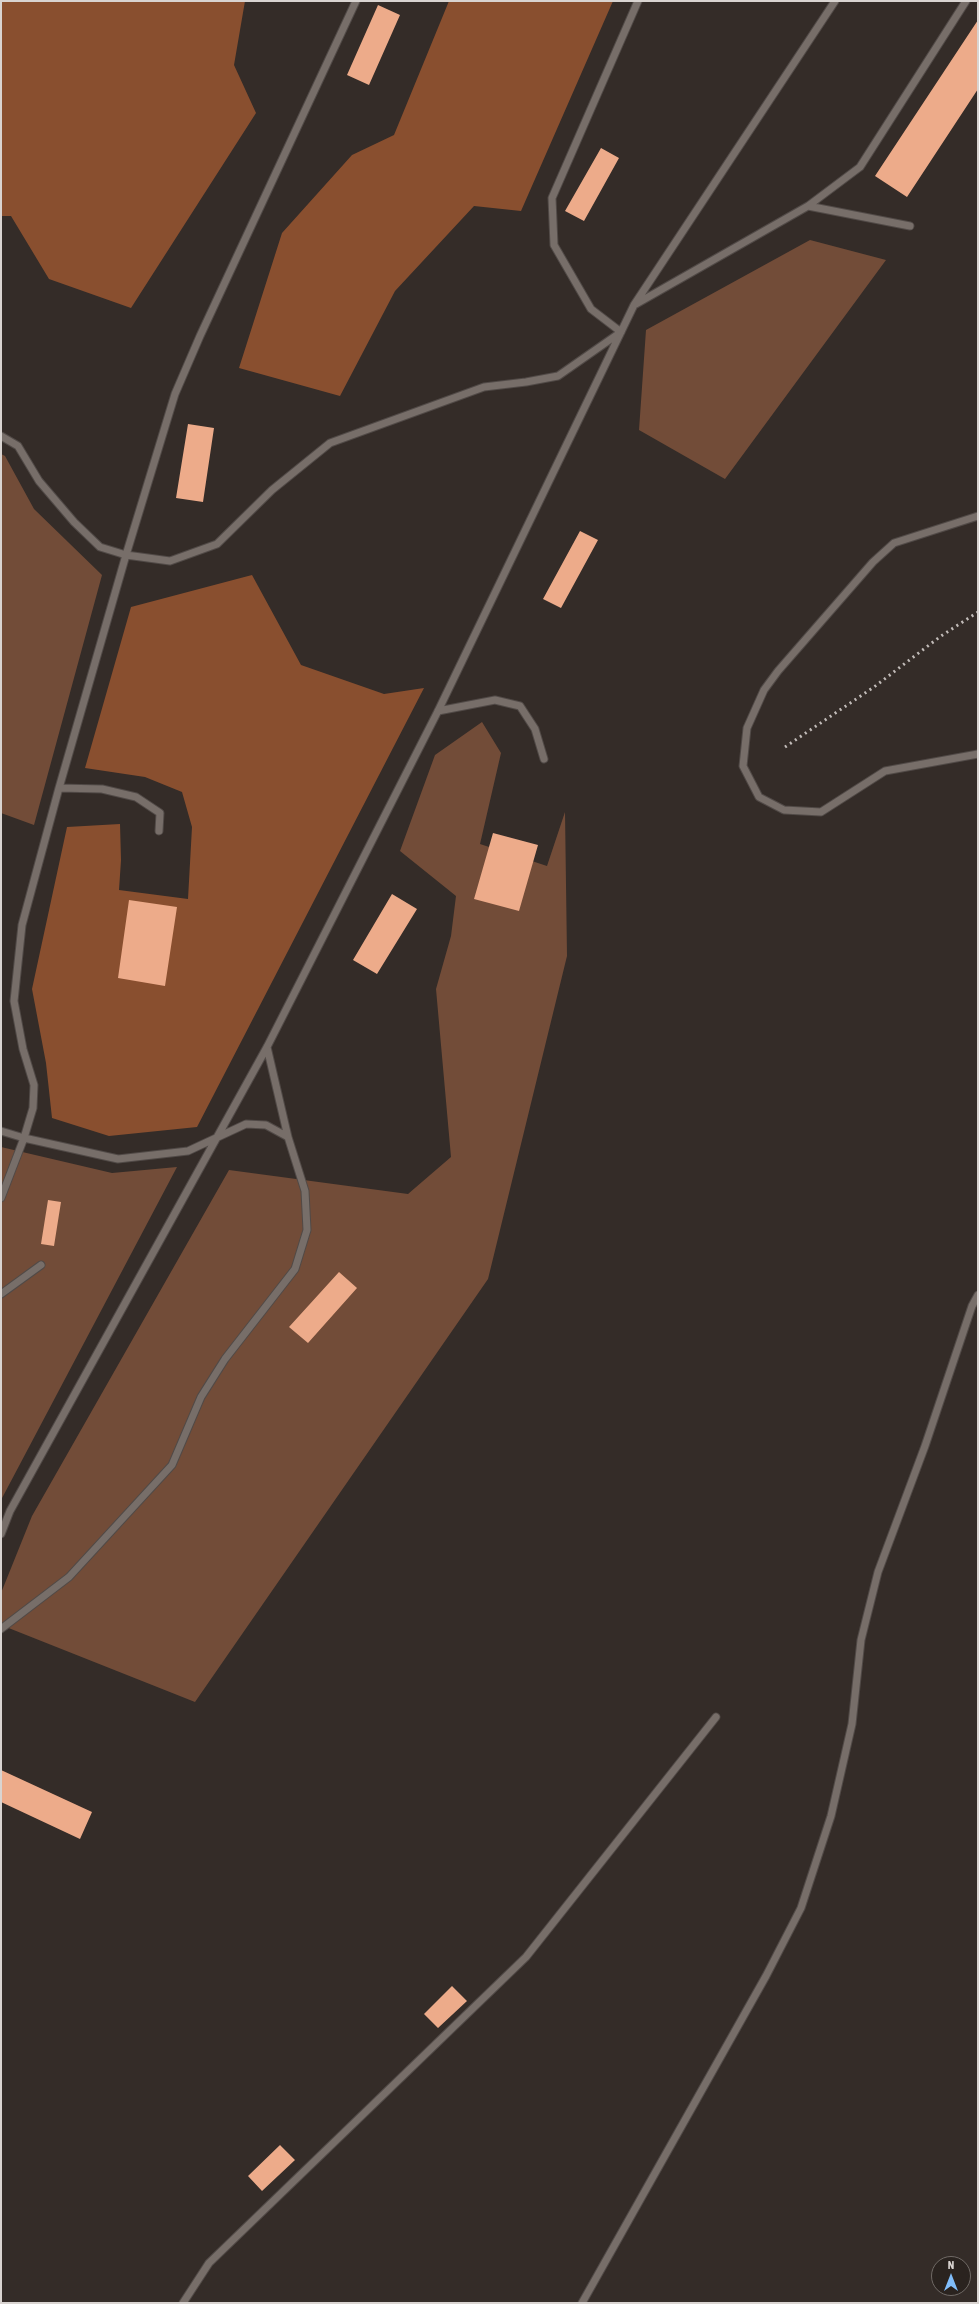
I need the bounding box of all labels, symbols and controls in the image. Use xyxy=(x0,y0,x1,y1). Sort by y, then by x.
north arrow xyxy=(931,2256,971,2296)
text: N xyxy=(948,2259,954,2271)

